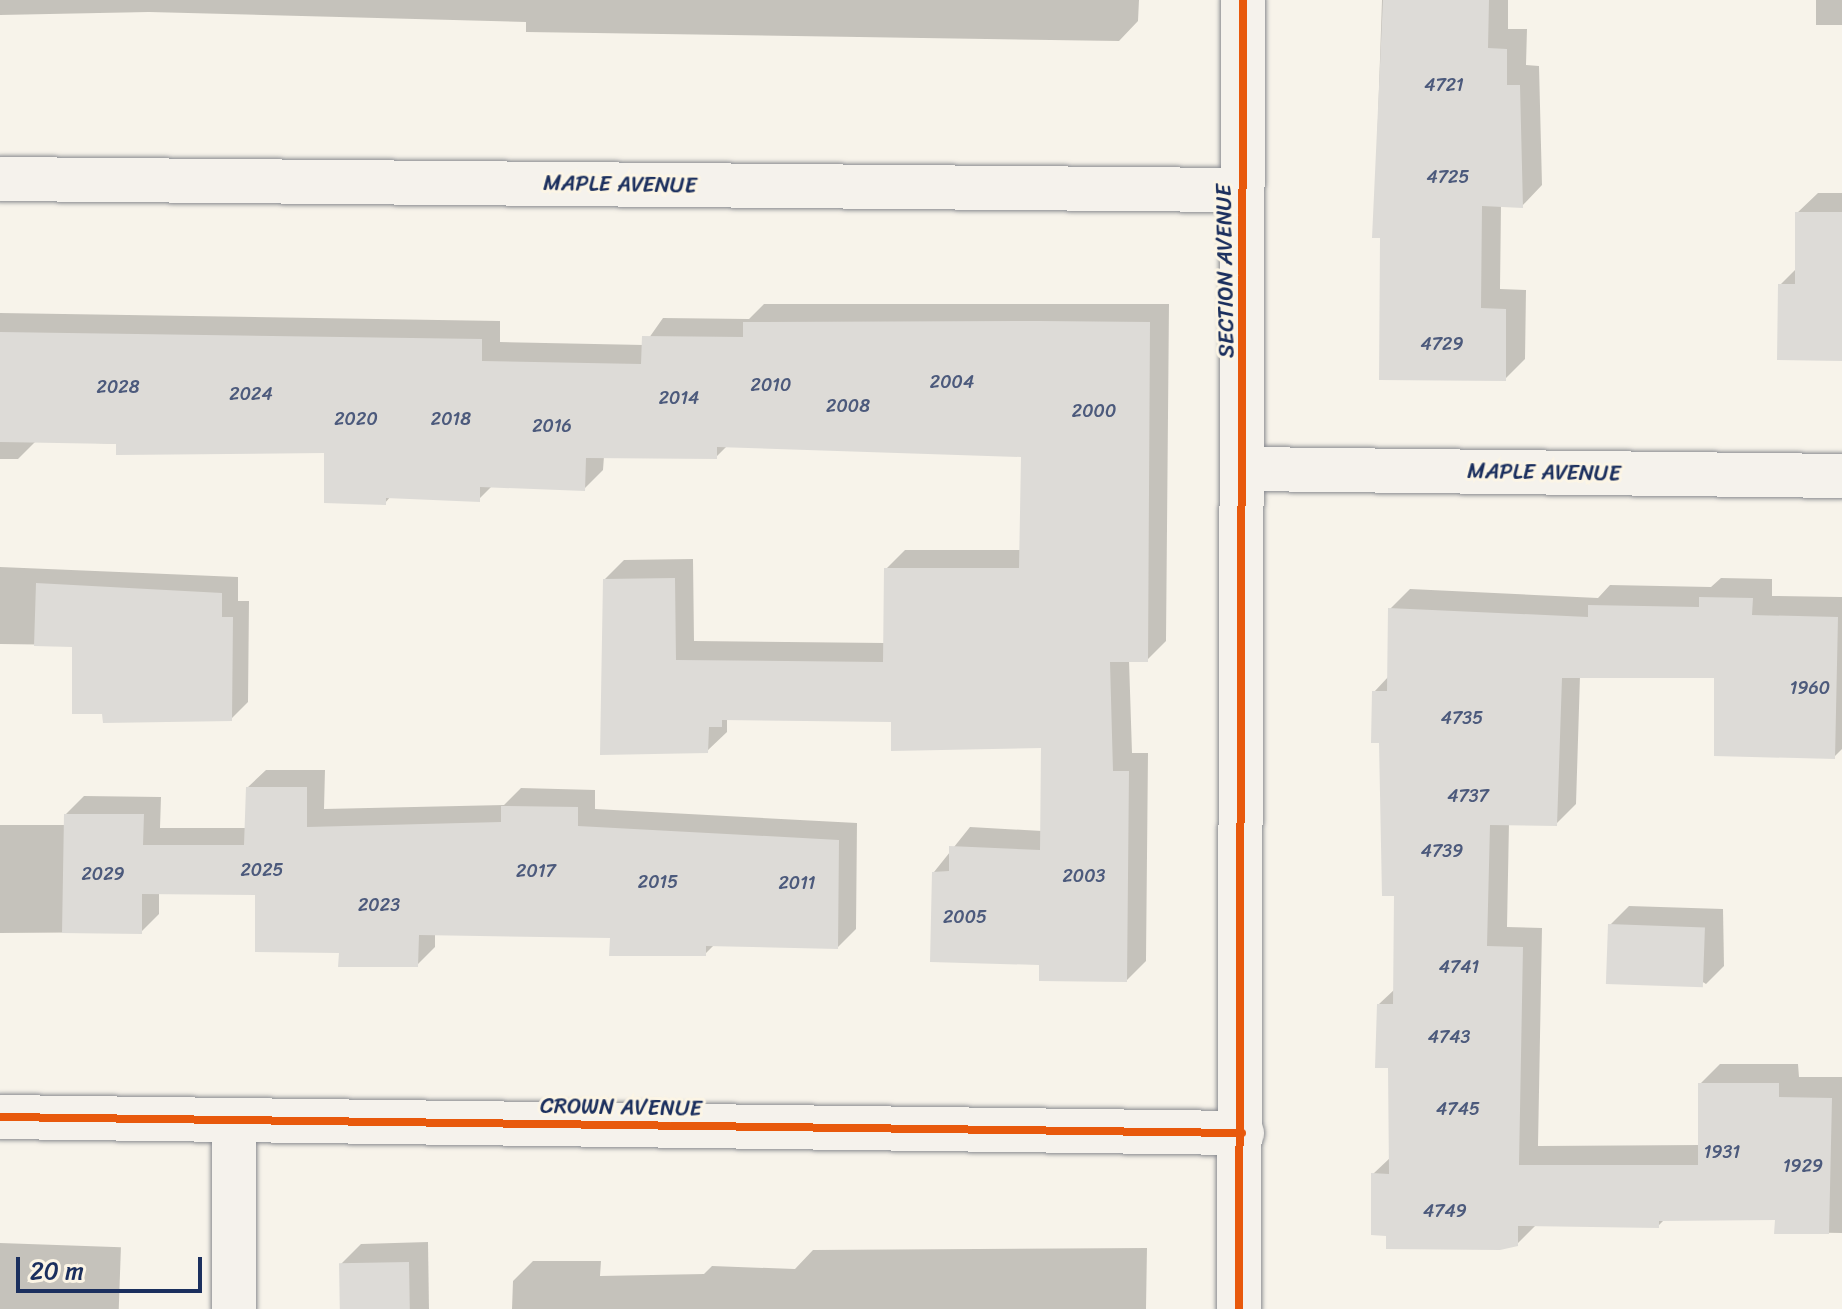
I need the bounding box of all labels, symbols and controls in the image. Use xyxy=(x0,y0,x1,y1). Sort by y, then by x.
house number: 4721 xyxy=(1424,74,1464,96)
house number: 4725 xyxy=(1427,166,1469,188)
street label: MAPLE AVENUE xyxy=(542,169,698,199)
street label: SECTION AVENUE xyxy=(1210,184,1240,358)
house number: 4729 xyxy=(1421,333,1463,355)
house number: 2004 xyxy=(930,371,974,393)
house number: 2010 xyxy=(751,374,791,396)
house number: 2028 xyxy=(96,376,140,398)
house number: 2024 xyxy=(229,383,273,405)
house number: 2014 xyxy=(659,387,699,409)
house number: 2008 xyxy=(826,395,870,417)
house number: 2000 xyxy=(1072,400,1116,422)
house number: 2020 xyxy=(334,408,378,430)
house number: 2018 xyxy=(431,408,471,430)
house number: 2016 xyxy=(532,415,572,437)
street label: MAPLE AVENUE xyxy=(1466,457,1622,487)
house number: 1960 xyxy=(1790,677,1830,699)
house number: 4735 xyxy=(1441,707,1483,729)
house number: 4737 xyxy=(1447,785,1489,807)
house number: 4739 xyxy=(1421,840,1463,862)
house number: 2025 xyxy=(240,859,284,881)
house number: 2017 xyxy=(516,860,556,882)
house number: 2029 xyxy=(81,863,125,885)
house number: 2003 xyxy=(1062,865,1106,887)
house number: 2015 xyxy=(638,871,678,893)
house number: 2011 xyxy=(778,872,816,894)
house number: 2023 xyxy=(358,894,400,916)
house number: 2005 xyxy=(943,906,987,928)
house number: 4741 xyxy=(1439,956,1479,978)
house number: 4743 xyxy=(1428,1026,1470,1048)
street label: CROWN AVENUE xyxy=(540,1092,702,1122)
house number: 4745 xyxy=(1436,1098,1480,1120)
house number: 1931 xyxy=(1704,1141,1740,1163)
house number: 1929 xyxy=(1783,1155,1823,1177)
house number: 4749 xyxy=(1423,1200,1467,1222)
scale bar xyxy=(20,1241,206,1291)
text: 20 m xyxy=(30,1250,84,1292)

